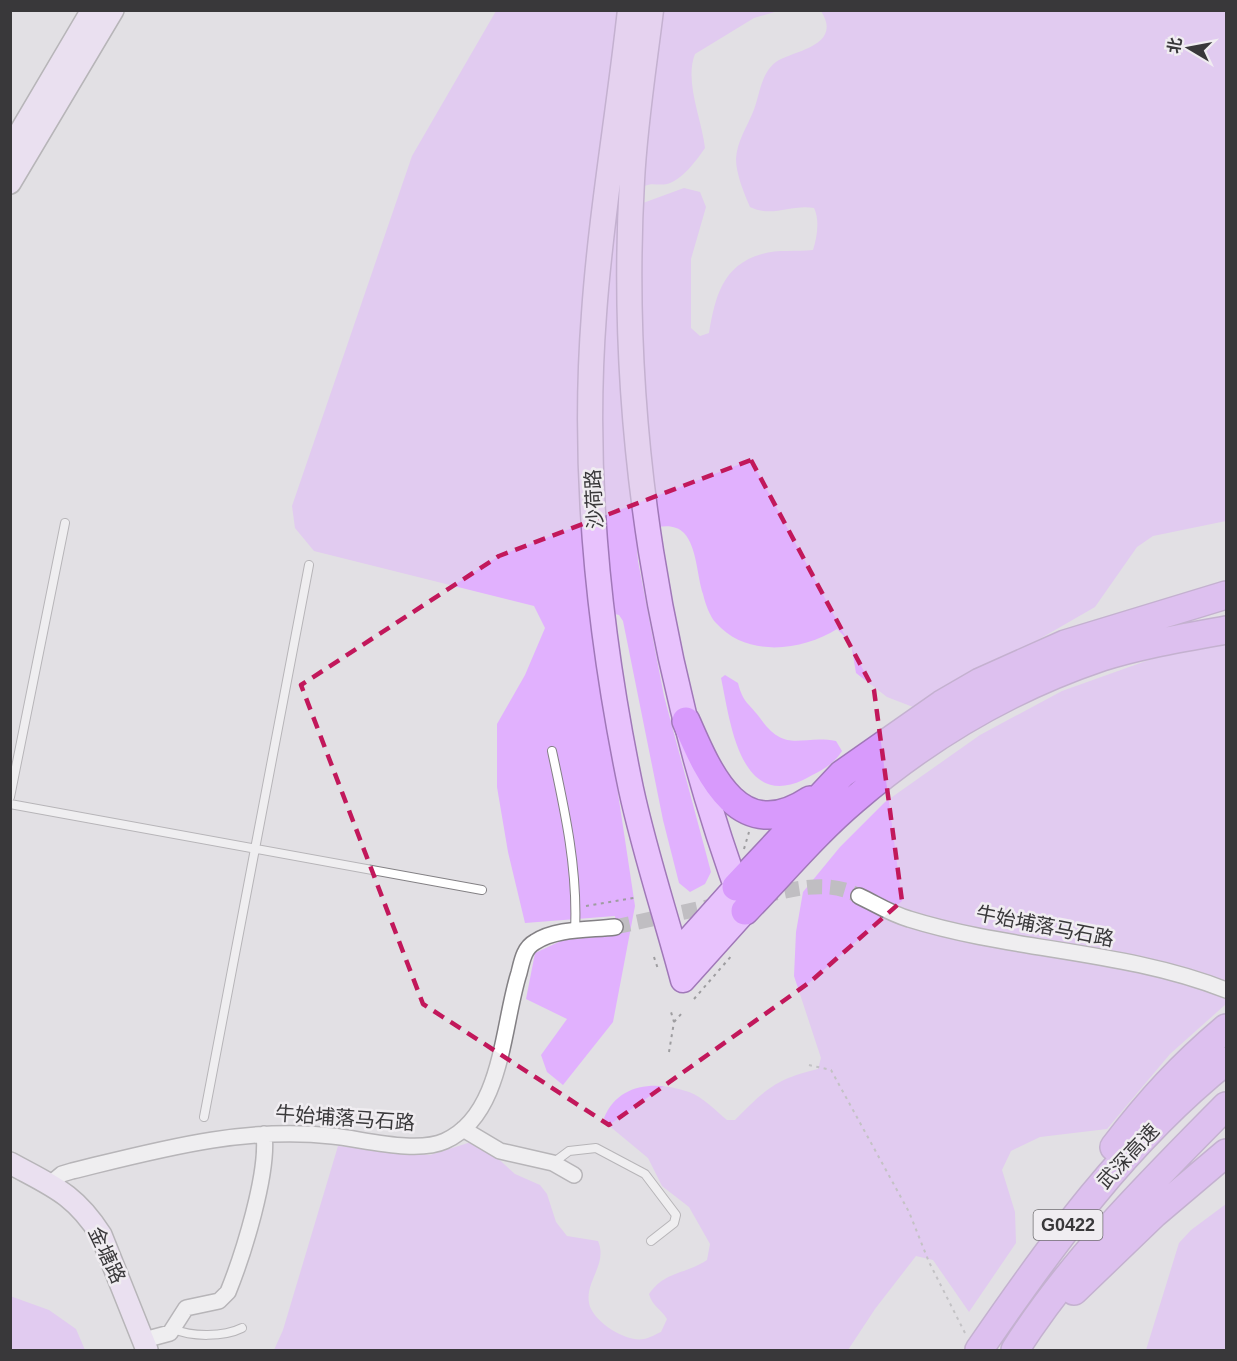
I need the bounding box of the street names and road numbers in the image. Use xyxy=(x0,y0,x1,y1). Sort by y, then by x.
street label: 沙荷路 xyxy=(581,468,607,530)
street label: 牛始埔落马石路 xyxy=(974,902,1116,950)
street label: 牛始埔落马石路 xyxy=(274,1102,416,1134)
street label: 武深高速 xyxy=(1093,1119,1163,1193)
road number: G0422 xyxy=(1034,1210,1102,1240)
street label: 金塘路 xyxy=(84,1223,130,1287)

